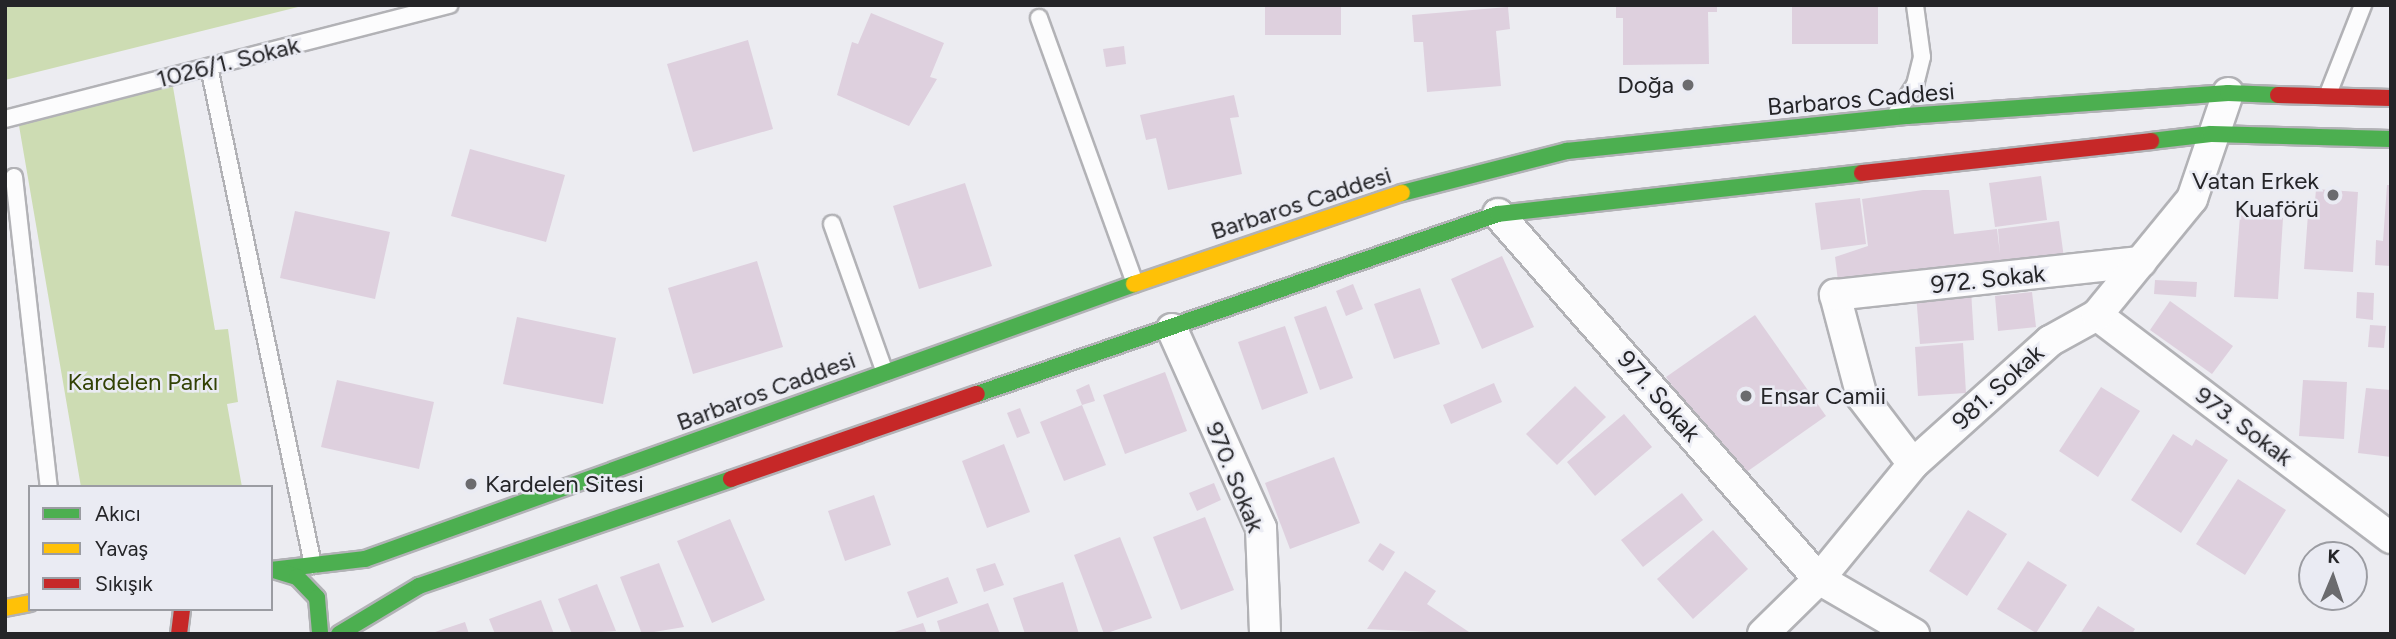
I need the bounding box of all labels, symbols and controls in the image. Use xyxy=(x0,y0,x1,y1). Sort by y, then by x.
street label: 1026/1. Sokak xyxy=(154,30,302,94)
place label: Doğa xyxy=(1617,71,1674,99)
street label: Barbaros Caddesi xyxy=(1766,76,1956,122)
marker: Doğa xyxy=(1680,77,1696,93)
street label: Barbaros Caddesi xyxy=(1207,160,1395,246)
place label: Vatan Erkek Kuaförü xyxy=(2192,167,2319,223)
marker: Vatan Erkek Kuaförü xyxy=(2325,187,2341,203)
street label: 972. Sokak xyxy=(1929,259,2047,299)
street label: 981. Sokak xyxy=(1946,338,2050,436)
street label: Barbaros Caddesi xyxy=(673,345,859,437)
street label: 971. Sokak xyxy=(1612,345,1706,447)
park label: Kardelen Parkı xyxy=(68,368,218,396)
street label: 973. Sokak xyxy=(2190,380,2298,472)
place label: Ensar Camii xyxy=(1760,382,1886,410)
marker: Ensar Camii xyxy=(1738,388,1754,404)
street label: 970. Sokak xyxy=(1200,418,1270,536)
place label: Kardelen Sitesi xyxy=(485,470,644,498)
marker: Kardelen Sitesi xyxy=(463,476,479,492)
legend xyxy=(28,485,273,611)
text: Akıcı xyxy=(95,501,141,526)
text: Yavaş xyxy=(95,536,148,561)
north arrow xyxy=(2298,541,2368,611)
text: K xyxy=(2327,545,2340,568)
text: Sıkışık xyxy=(95,571,153,596)

